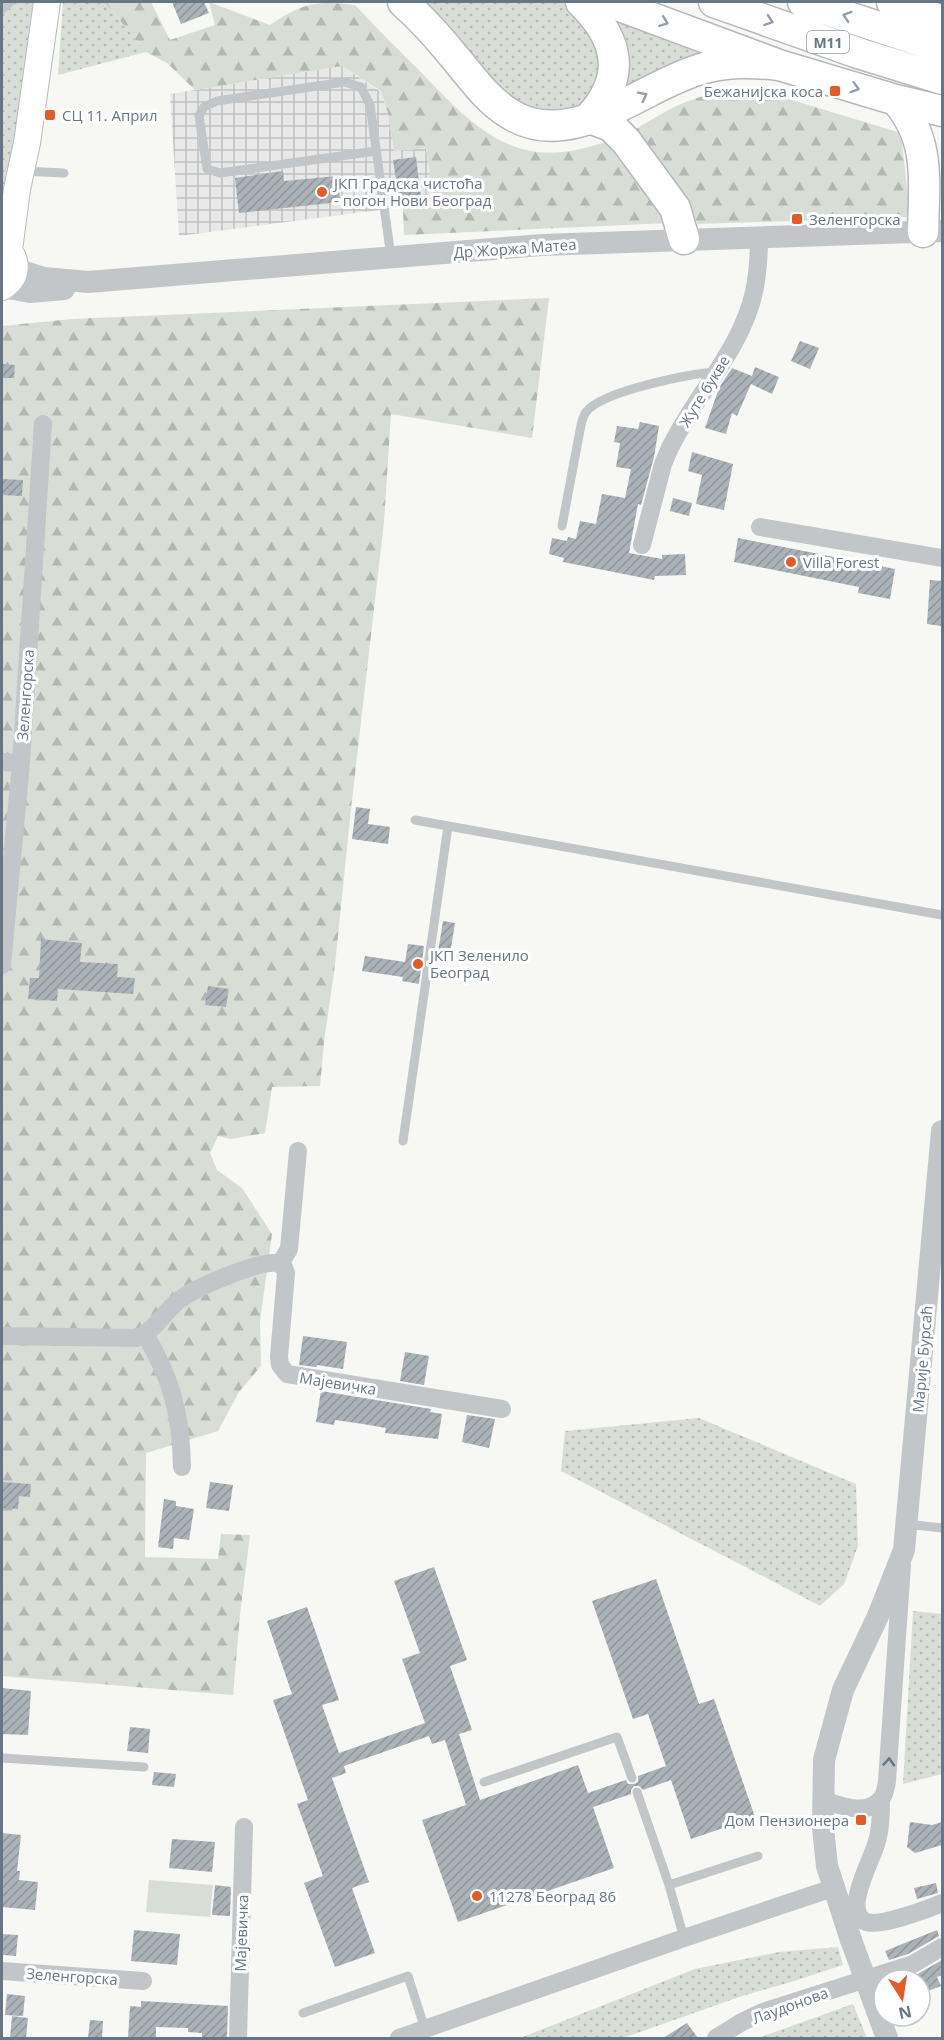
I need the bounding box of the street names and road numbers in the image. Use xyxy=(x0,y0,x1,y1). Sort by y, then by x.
road number: M11 xyxy=(807,31,849,53)
street label: Др Жоржа Матеа xyxy=(453,234,577,262)
street label: Жуте букве xyxy=(674,351,734,431)
street label: Зеленгорска xyxy=(12,649,38,741)
street label: Марије Бурсаћ xyxy=(907,1305,937,1413)
street label: Мајевичка xyxy=(298,1367,378,1399)
street label: Мајевичка xyxy=(230,1894,252,1972)
street label: Зеленгорска xyxy=(26,1963,118,1989)
street label: Лаудонова xyxy=(749,1982,831,2028)

